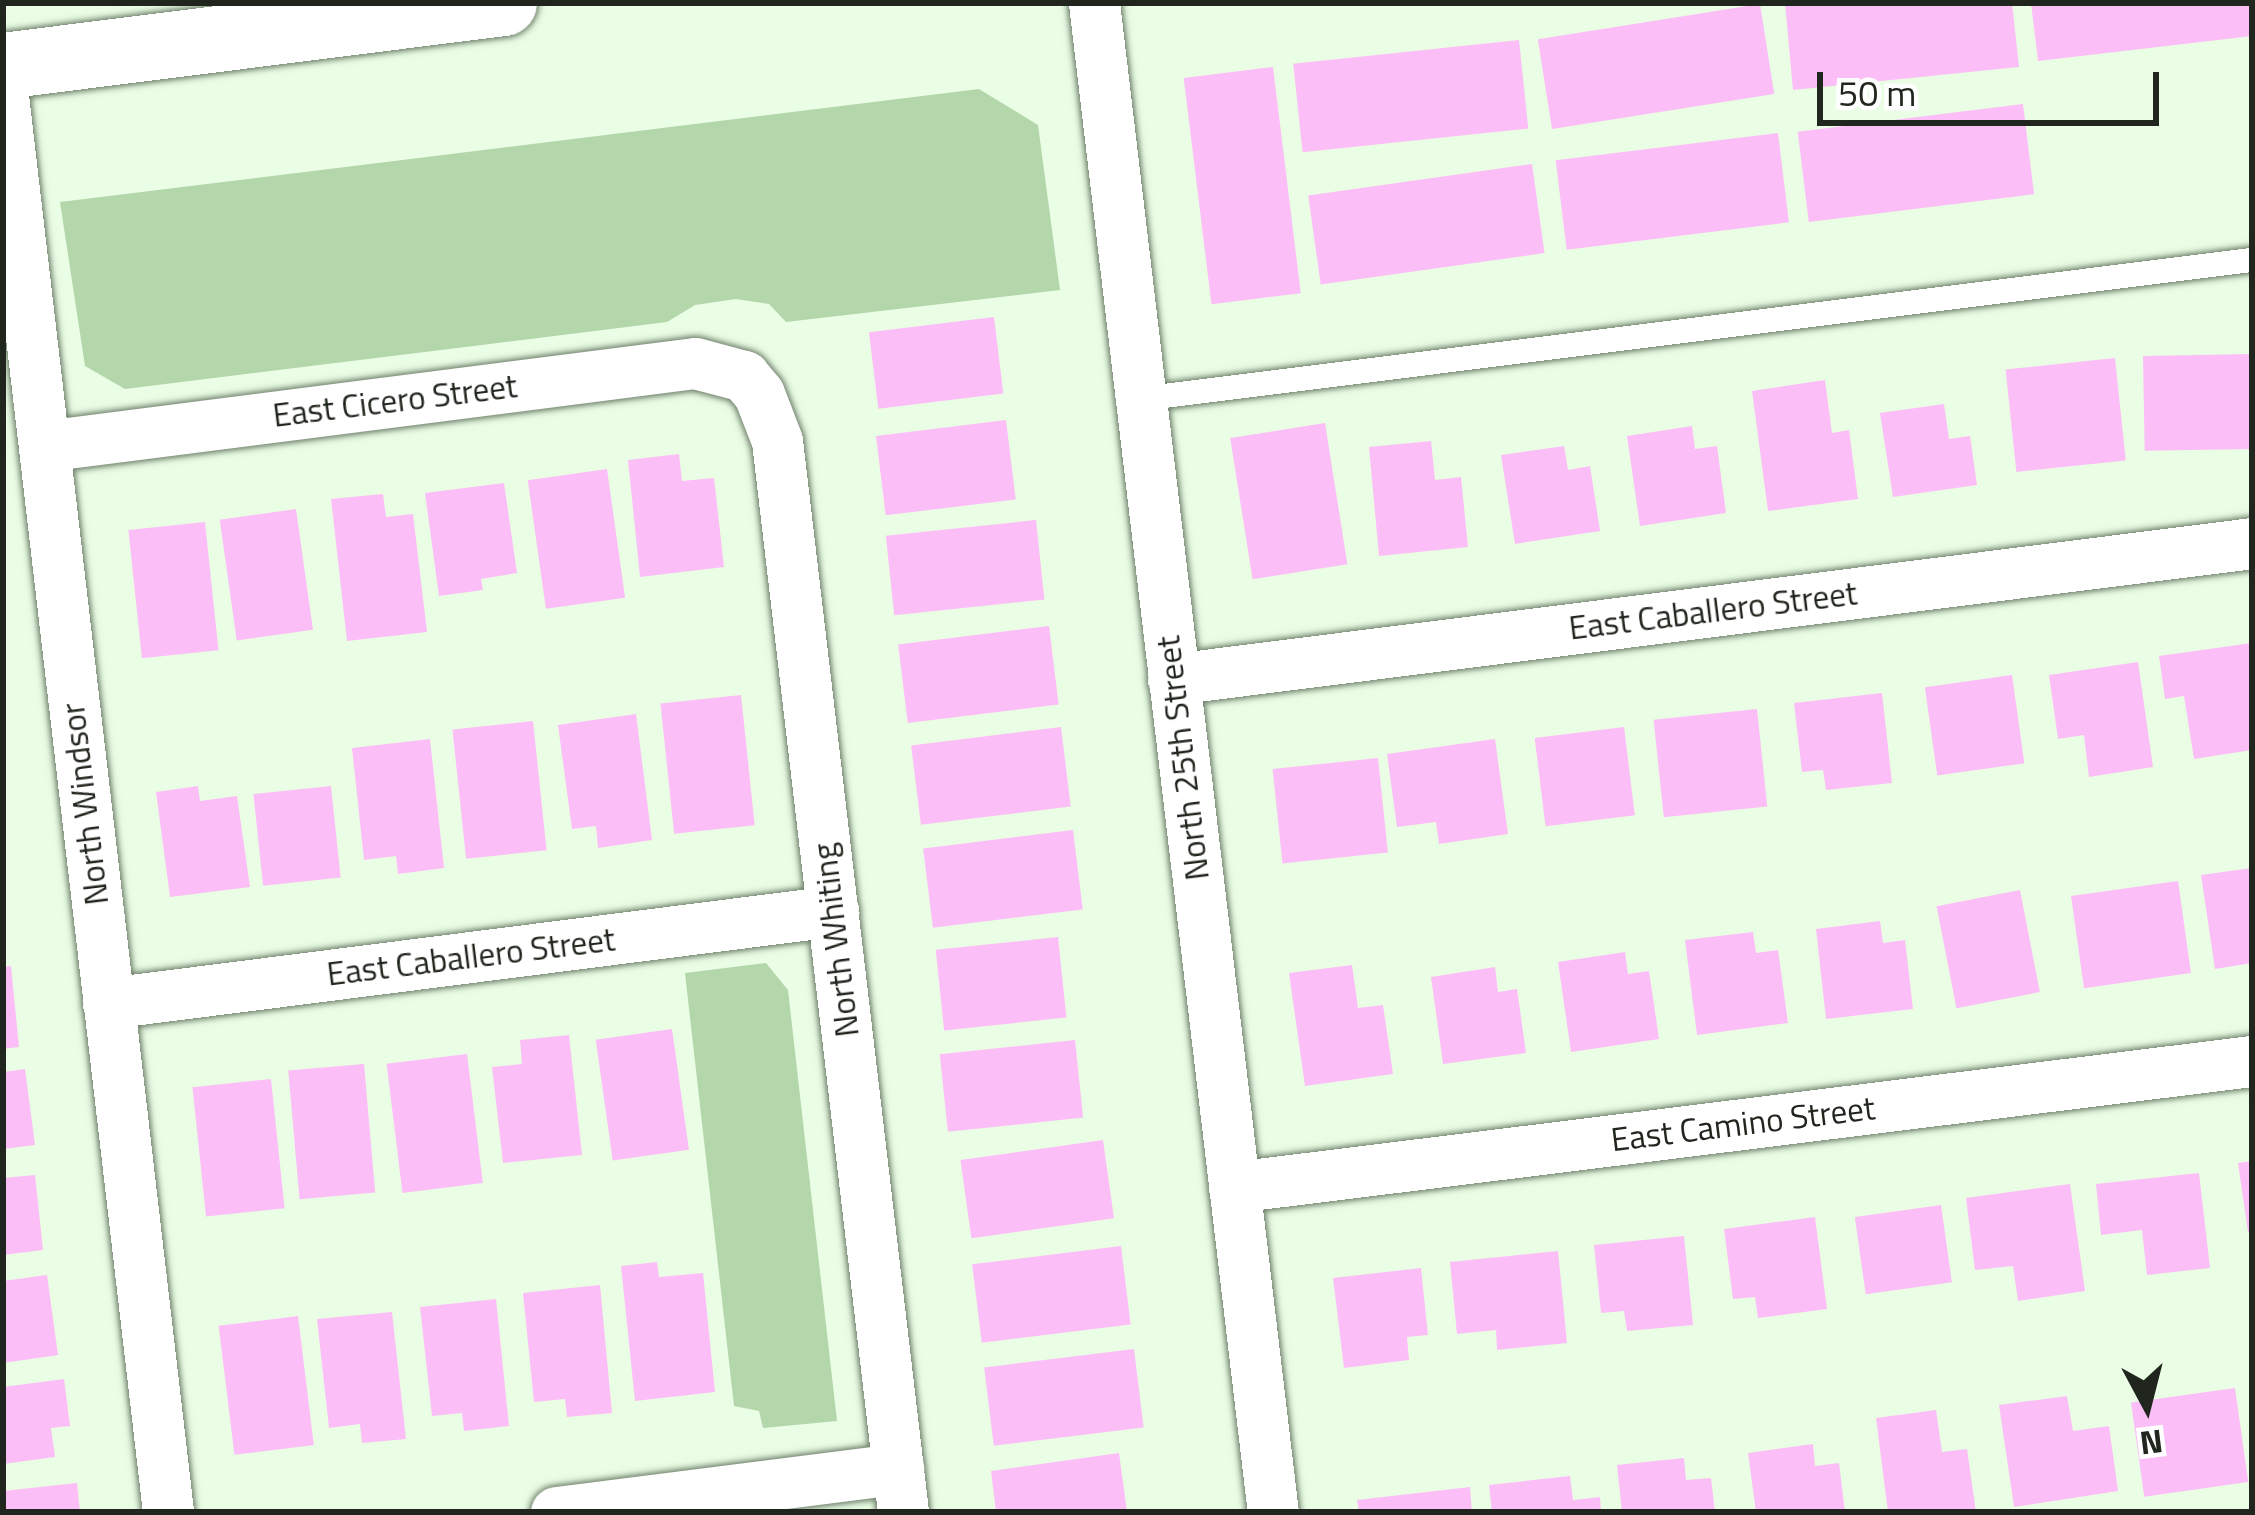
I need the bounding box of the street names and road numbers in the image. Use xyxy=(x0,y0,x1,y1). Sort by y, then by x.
street label: East Cicero Street xyxy=(271,366,519,436)
street label: East Caballero Street xyxy=(1567,574,1859,648)
street label: North 25th Street xyxy=(1148,633,1218,883)
street label: North Windsor xyxy=(53,701,117,907)
street label: North Whiting xyxy=(804,841,868,1039)
street label: East Caballero Street xyxy=(325,920,617,994)
street label: East Camino Street xyxy=(1609,1088,1877,1160)

